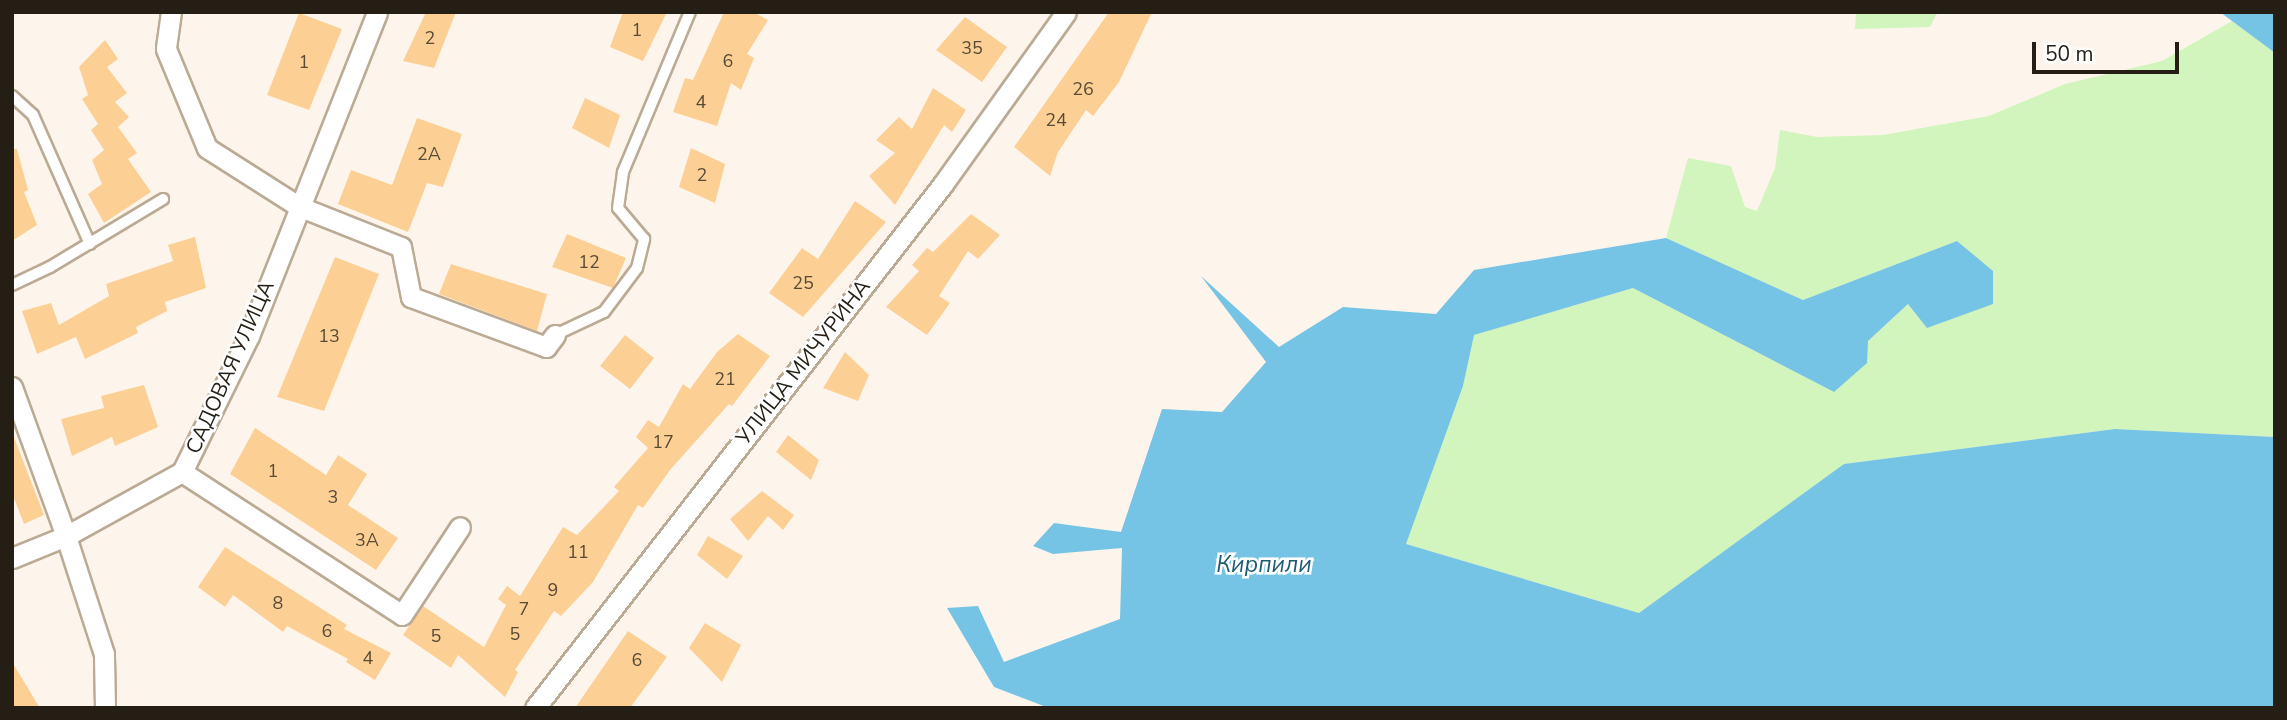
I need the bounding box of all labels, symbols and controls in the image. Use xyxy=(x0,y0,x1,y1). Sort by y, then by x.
house number: 1 xyxy=(632,19,642,41)
house number: 2 xyxy=(425,27,435,49)
scale bar xyxy=(2035,28,2182,72)
house number: 35 xyxy=(961,37,983,59)
text: 50 m xyxy=(2045,40,2094,68)
house number: 6 xyxy=(723,50,733,72)
house number: 1 xyxy=(299,51,309,73)
house number: 26 xyxy=(1072,78,1094,100)
house number: 4 xyxy=(696,91,706,113)
house number: 24 xyxy=(1045,109,1067,131)
house number: 2А xyxy=(417,143,441,165)
house number: 2 xyxy=(697,164,707,186)
house number: 12 xyxy=(578,251,600,273)
house number: 25 xyxy=(792,272,814,294)
street label: УЛИЦА МИЧУРИНА xyxy=(731,274,875,450)
street label: САДОВАЯ УЛИЦА xyxy=(180,277,280,457)
house number: 13 xyxy=(318,325,340,347)
house number: 21 xyxy=(714,368,736,390)
house number: 17 xyxy=(652,431,674,453)
house number: 1 xyxy=(268,460,278,482)
house number: 3 xyxy=(328,486,338,508)
house number: 3А xyxy=(355,529,379,551)
house number: 11 xyxy=(567,541,589,563)
water label: Кирпили xyxy=(1216,551,1312,579)
house number: 9 xyxy=(548,579,558,601)
house number: 8 xyxy=(273,592,283,614)
house number: 7 xyxy=(519,598,529,620)
house number: 6 xyxy=(322,620,332,642)
house number: 5 xyxy=(510,623,520,645)
house number: 5 xyxy=(431,625,441,647)
house number: 4 xyxy=(363,647,373,669)
house number: 6 xyxy=(632,649,642,671)

